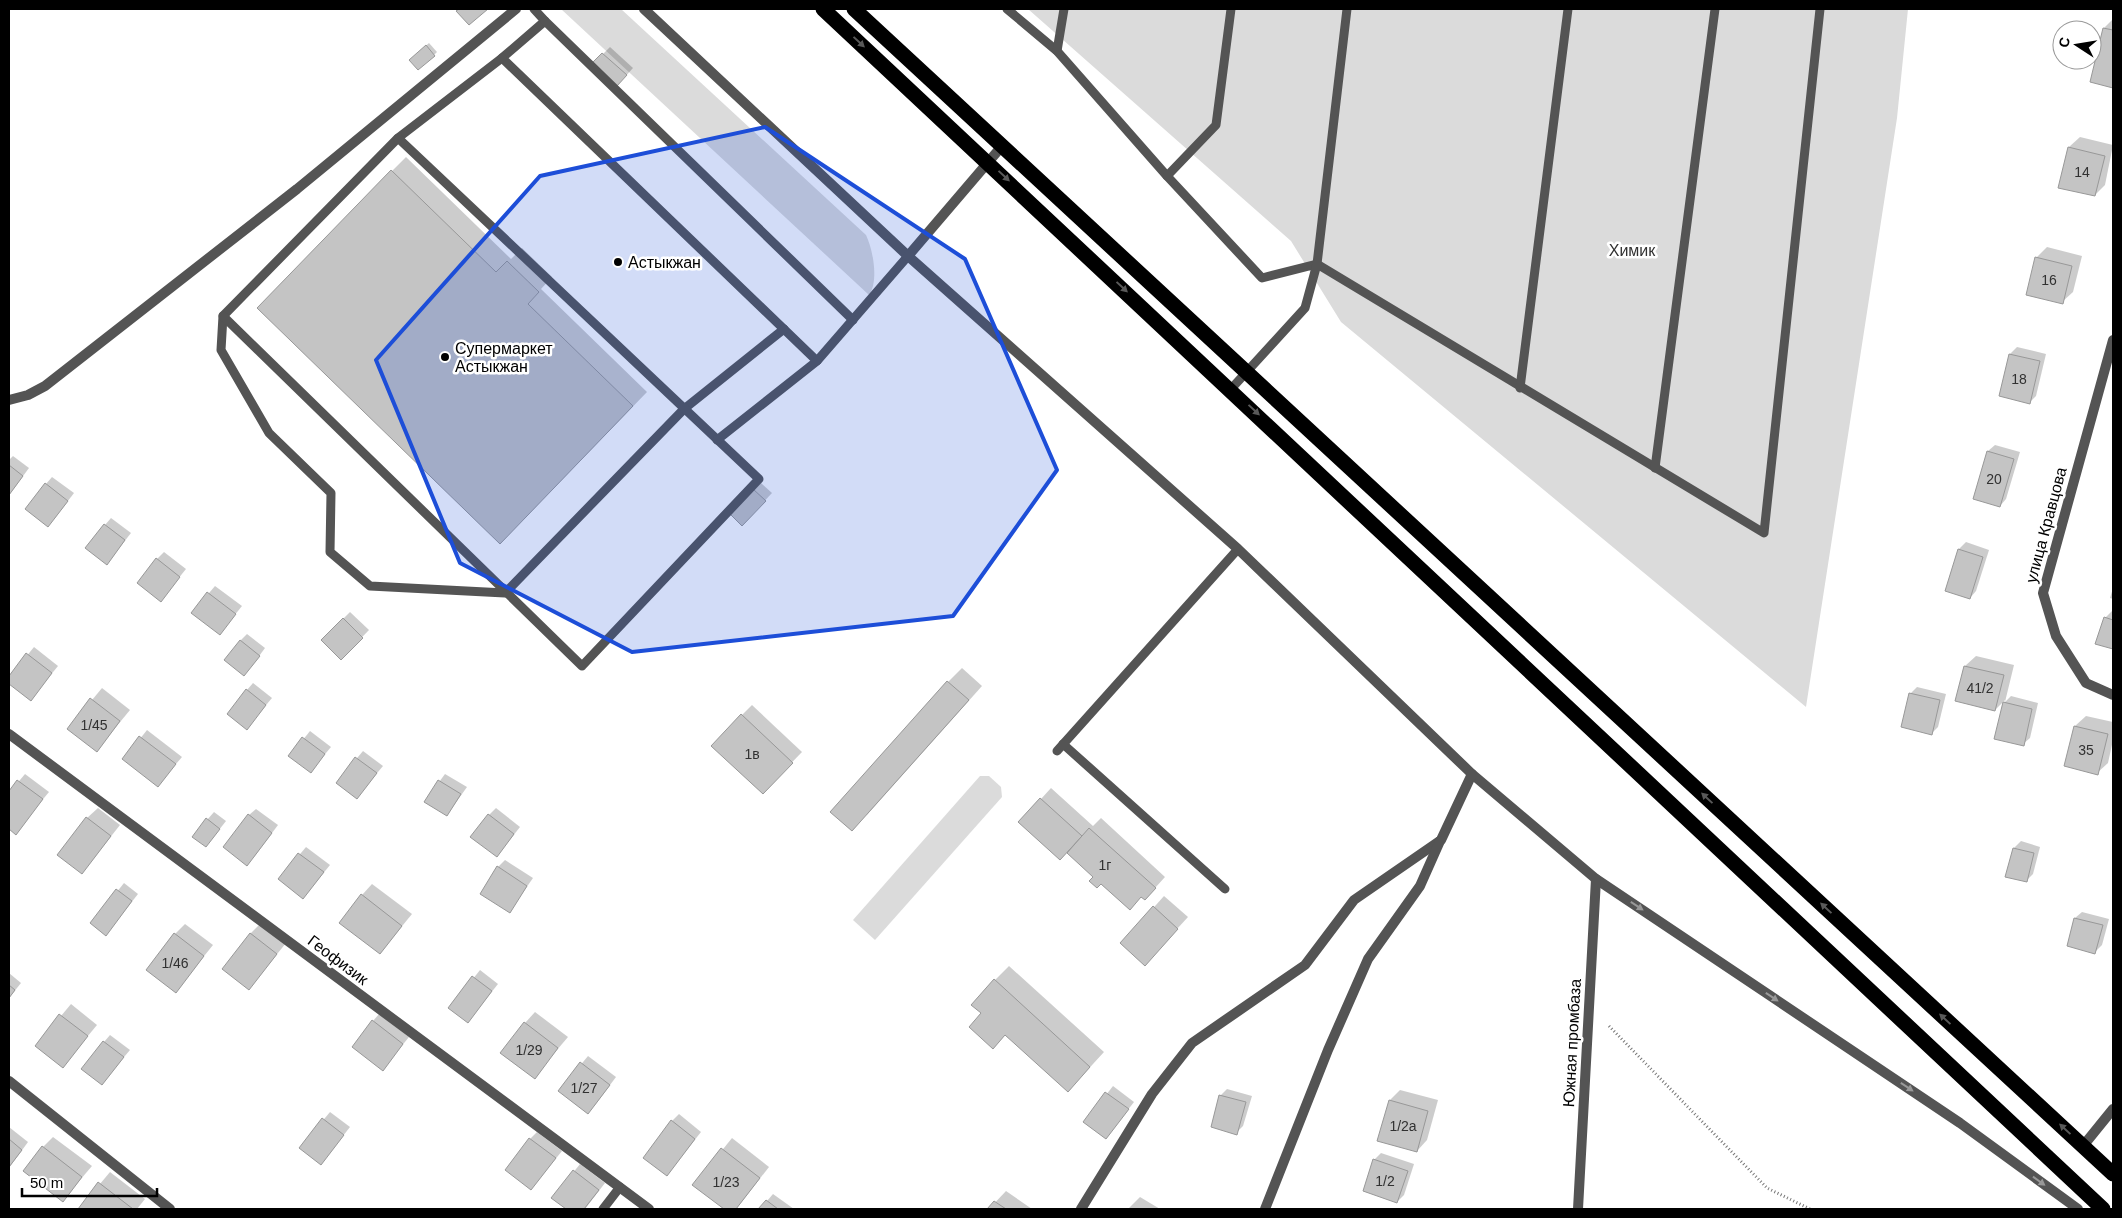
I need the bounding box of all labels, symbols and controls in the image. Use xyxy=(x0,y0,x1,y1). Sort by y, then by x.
north arrow xyxy=(2052,20,2102,70)
one-way arrow xyxy=(852,36,864,48)
text: С xyxy=(2055,36,2073,49)
house number: 14 xyxy=(2074,164,2090,180)
one-way arrow xyxy=(997,170,1009,182)
park label: Химик xyxy=(1609,242,1656,259)
place label: Астыкжан xyxy=(628,254,701,271)
marker: Астыкжан xyxy=(612,256,624,268)
house number: 16 xyxy=(2041,272,2057,288)
one-way arrow xyxy=(1116,281,1128,293)
place label: Супермаркет Астыкжан xyxy=(455,340,553,375)
marker: Супермаркет Астыкжан xyxy=(439,351,451,363)
house number: 18 xyxy=(2011,371,2027,387)
one-way arrow xyxy=(1247,404,1259,416)
street label: улица Кравцова xyxy=(2022,465,2070,585)
house number: 20 xyxy=(1986,471,2002,487)
house number: 41/2 xyxy=(1966,680,1994,696)
house number: 1/45 xyxy=(80,717,108,733)
house number: 35 xyxy=(2078,742,2094,758)
house number: 1в xyxy=(744,746,760,762)
one-way arrow xyxy=(1701,792,1713,804)
house number: 1г xyxy=(1099,857,1111,873)
one-way arrow xyxy=(1630,901,1644,911)
one-way arrow xyxy=(1820,902,1832,914)
street label: Геофизик xyxy=(305,932,372,989)
house number: 1/46 xyxy=(161,955,189,971)
street label: Южная промбаза xyxy=(1560,978,1584,1108)
one-way arrow xyxy=(1765,992,1778,1002)
one-way arrow xyxy=(1939,1013,1952,1024)
house number: 1/29 xyxy=(515,1042,543,1058)
house number: 1/27 xyxy=(570,1080,598,1096)
one-way arrow xyxy=(1900,1082,1913,1092)
house number: 1/2а xyxy=(1389,1118,1417,1134)
one-way arrow xyxy=(2059,1123,2071,1135)
scale bar xyxy=(22,1166,158,1198)
house number: 1/2 xyxy=(1375,1173,1395,1189)
text: 50 m xyxy=(30,1174,63,1191)
house number: 1/23 xyxy=(712,1174,740,1190)
one-way arrow xyxy=(2032,1176,2045,1187)

